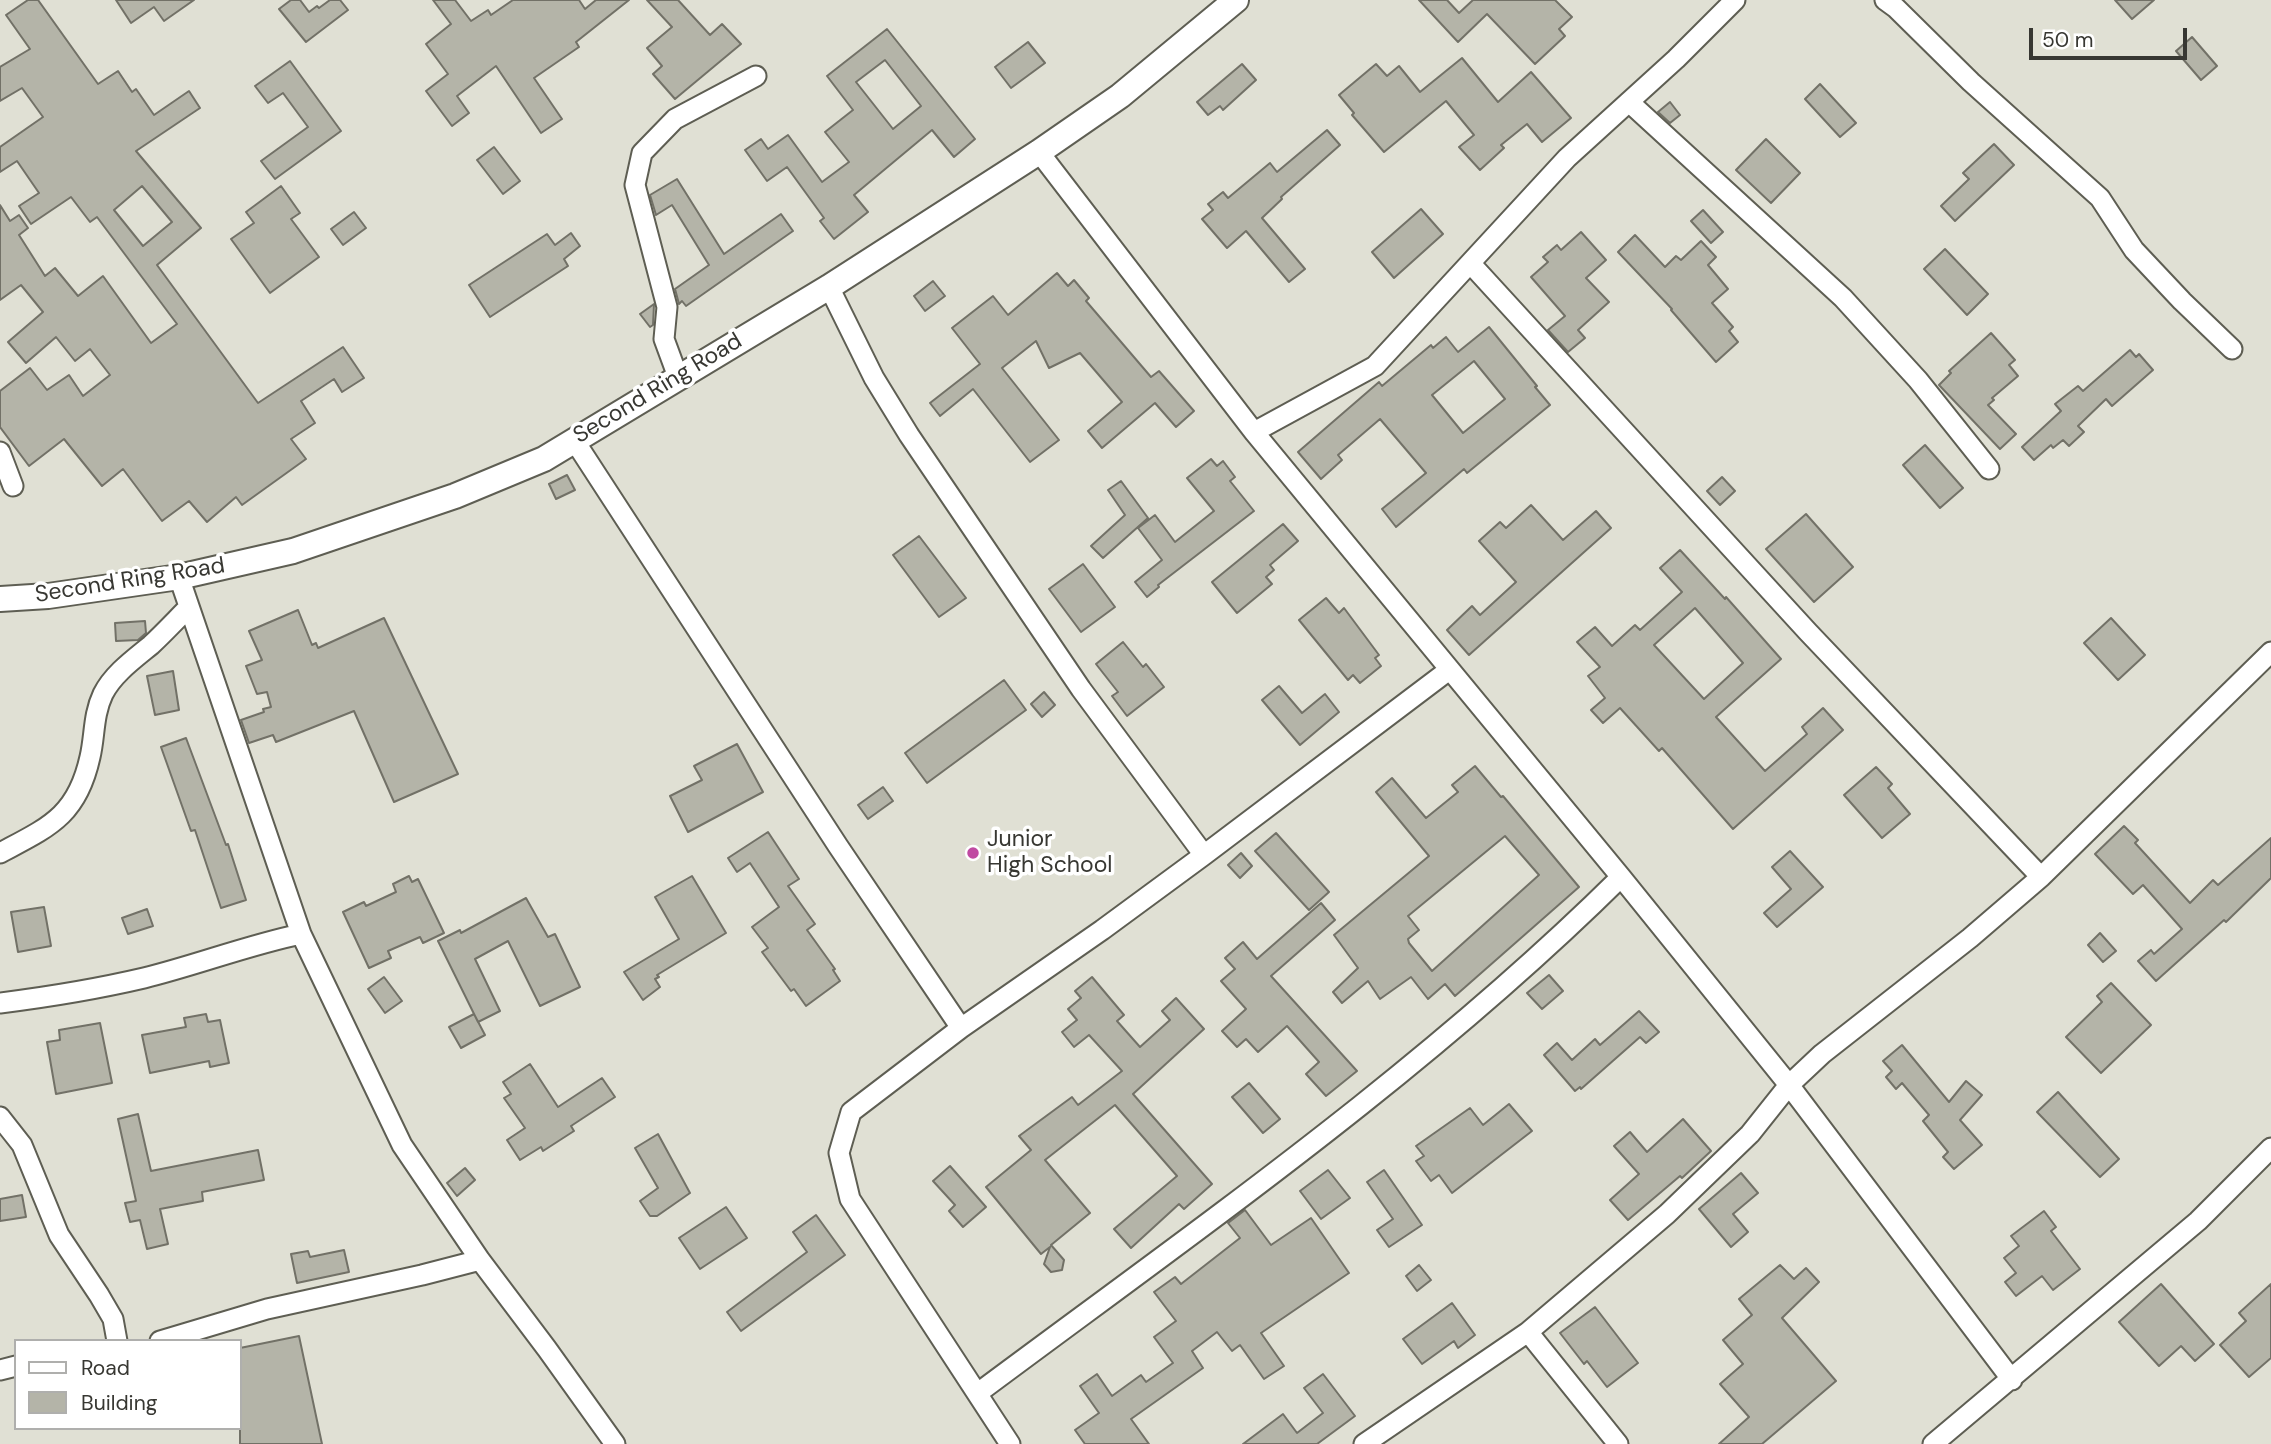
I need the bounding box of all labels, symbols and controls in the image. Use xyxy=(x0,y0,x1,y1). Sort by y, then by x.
scale bar xyxy=(2033,14,2190,58)
text: 50 m xyxy=(2042,26,2093,54)
street label: Second Ring Road xyxy=(569,328,747,450)
street label: Second Ring Road xyxy=(33,552,227,610)
place label: Junior High School xyxy=(987,826,1112,880)
marker: Junior High School xyxy=(965,845,981,861)
legend xyxy=(14,1339,242,1430)
text: Road xyxy=(81,1354,130,1382)
text: Building xyxy=(81,1389,157,1417)

